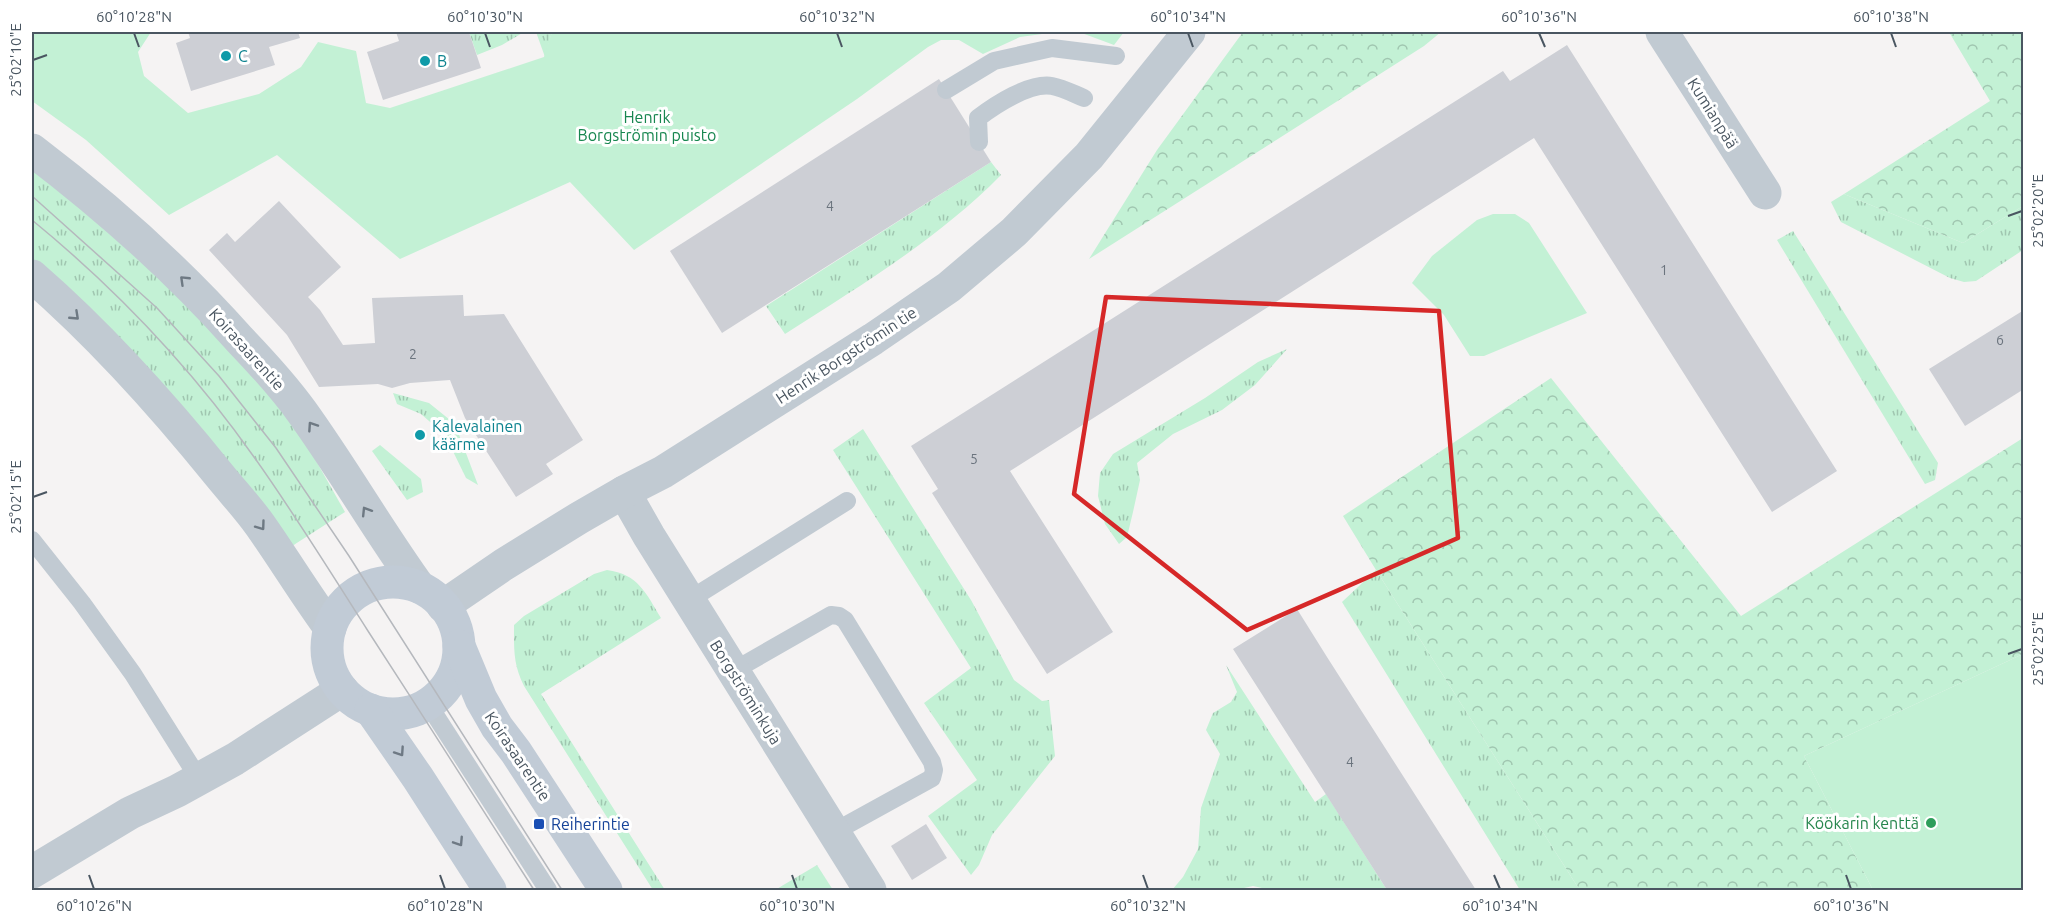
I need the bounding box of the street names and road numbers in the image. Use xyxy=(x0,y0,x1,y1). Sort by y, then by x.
street label: Kumianpää xyxy=(1684,74,1742,152)
street label: Henrik Borgströmin tie xyxy=(772,303,920,407)
street label: Koirasaarentie xyxy=(206,305,288,393)
street label: Borgströminkuja xyxy=(707,637,785,747)
street label: Koirasaarentie xyxy=(482,708,554,804)

